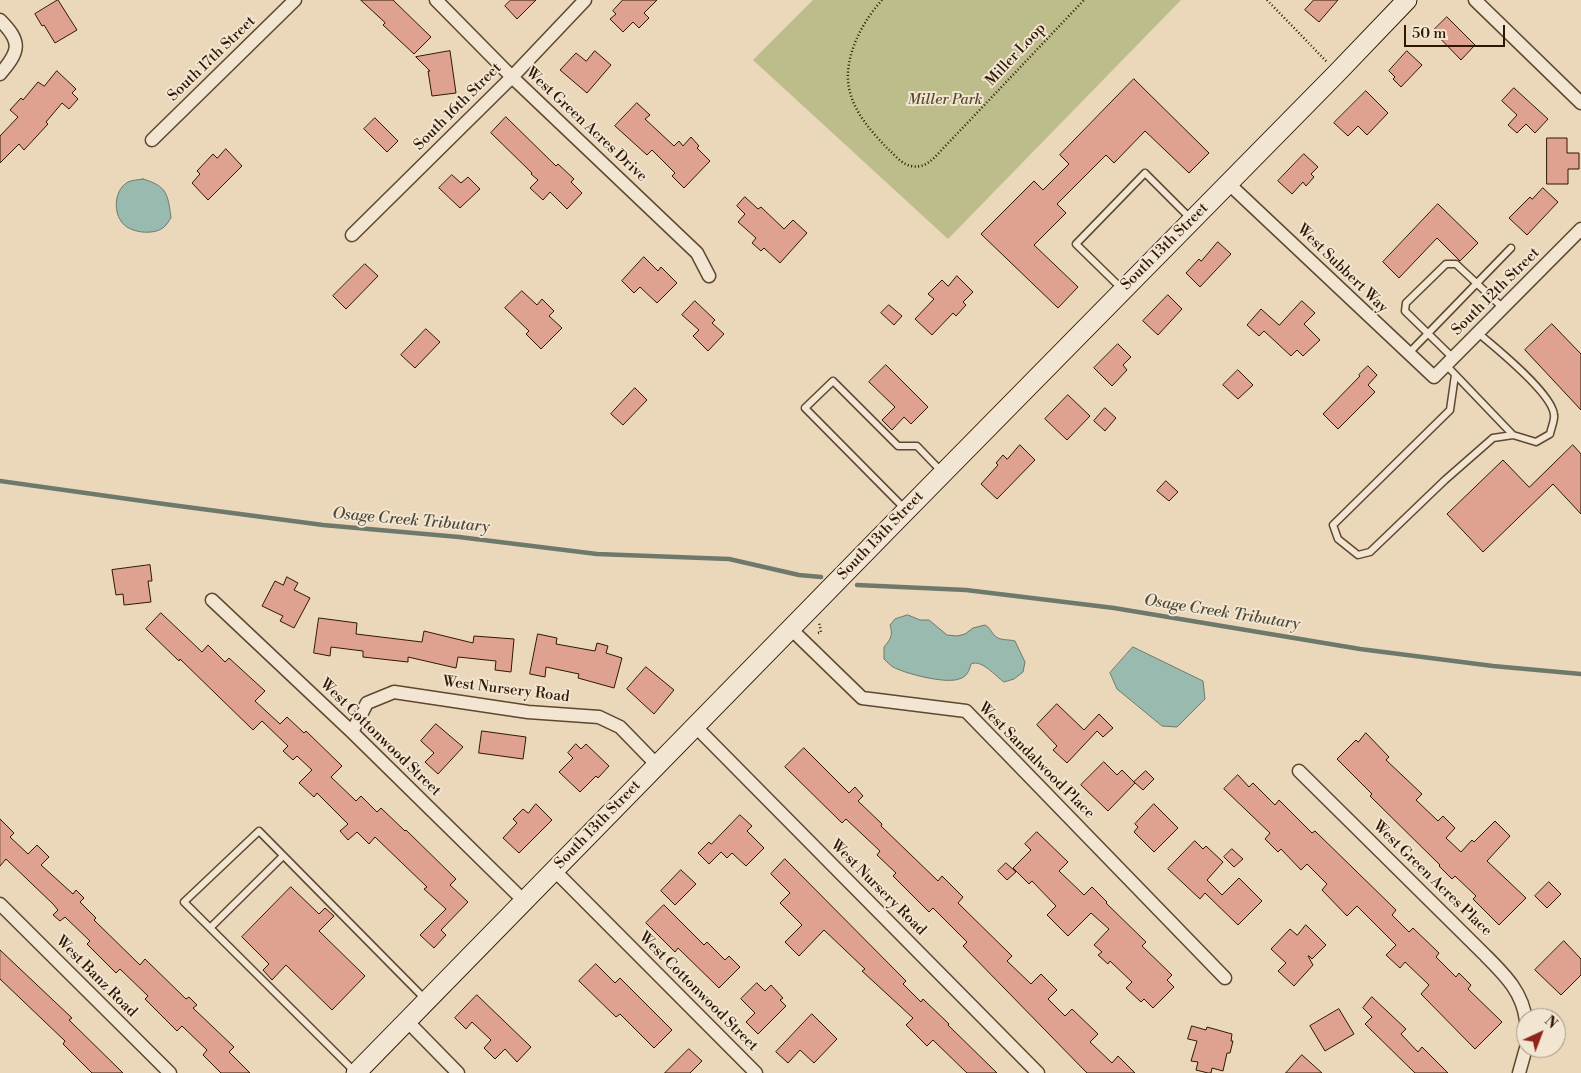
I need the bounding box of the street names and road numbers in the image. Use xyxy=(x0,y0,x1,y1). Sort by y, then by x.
street label: South 17th Street xyxy=(165,13,259,105)
street label: Miller Loop xyxy=(982,20,1050,90)
street label: South 16th Street xyxy=(410,59,506,155)
street label: West Green Acres Drive xyxy=(522,64,650,186)
street label: South 13th Street xyxy=(1118,200,1212,294)
street label: West Subbert Way xyxy=(1293,221,1391,317)
street label: South 12th Street xyxy=(1448,244,1544,340)
street label: South 13th Street xyxy=(834,488,928,584)
street label: West Nursery Road xyxy=(442,673,570,707)
street label: West Cottonwood Street xyxy=(316,676,444,800)
street label: West Sandalwood Place xyxy=(974,699,1098,823)
street label: South 13th Street xyxy=(551,777,645,873)
street label: West Green Acres Place xyxy=(1369,818,1495,940)
street label: West Nursery Road xyxy=(827,837,929,939)
street label: West Cottonwood Street xyxy=(635,929,761,1055)
street label: West Banz Road xyxy=(52,933,140,1021)

